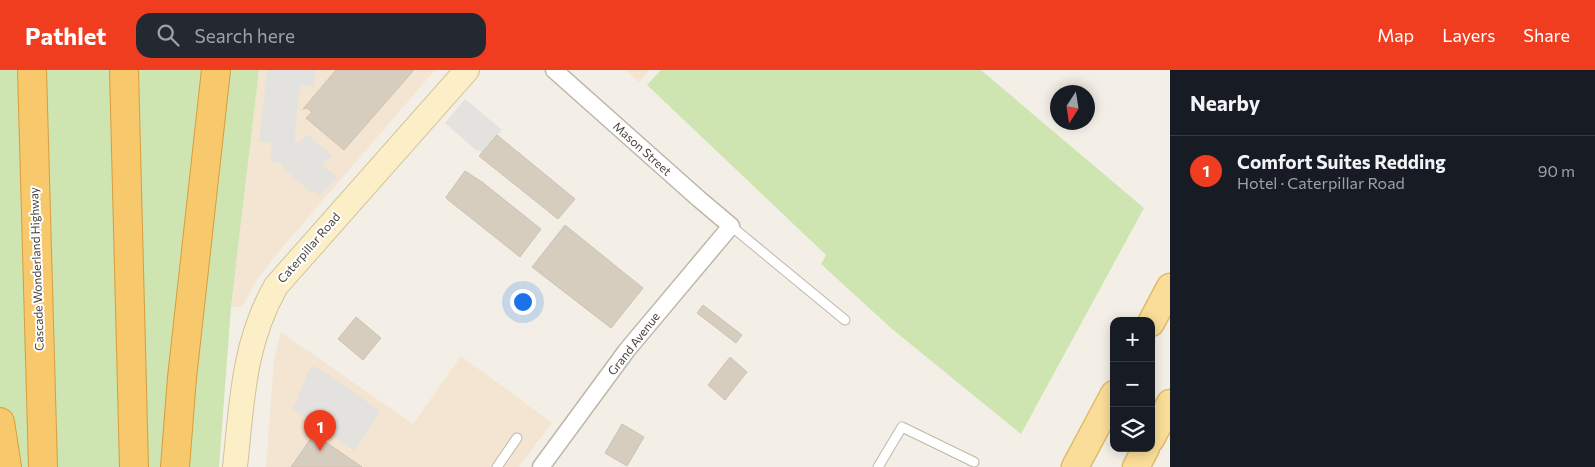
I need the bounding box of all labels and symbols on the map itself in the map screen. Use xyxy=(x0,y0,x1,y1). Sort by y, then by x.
north arrow xyxy=(1050,85,1095,130)
street label: Mason Street xyxy=(611,119,675,178)
street label: Cascade Wonderland Highway xyxy=(26,187,46,351)
street label: Caterpillar Road xyxy=(274,209,342,285)
your location xyxy=(510,289,536,315)
street label: Grand Avenue xyxy=(604,309,662,378)
pin: 1 xyxy=(304,410,336,451)

